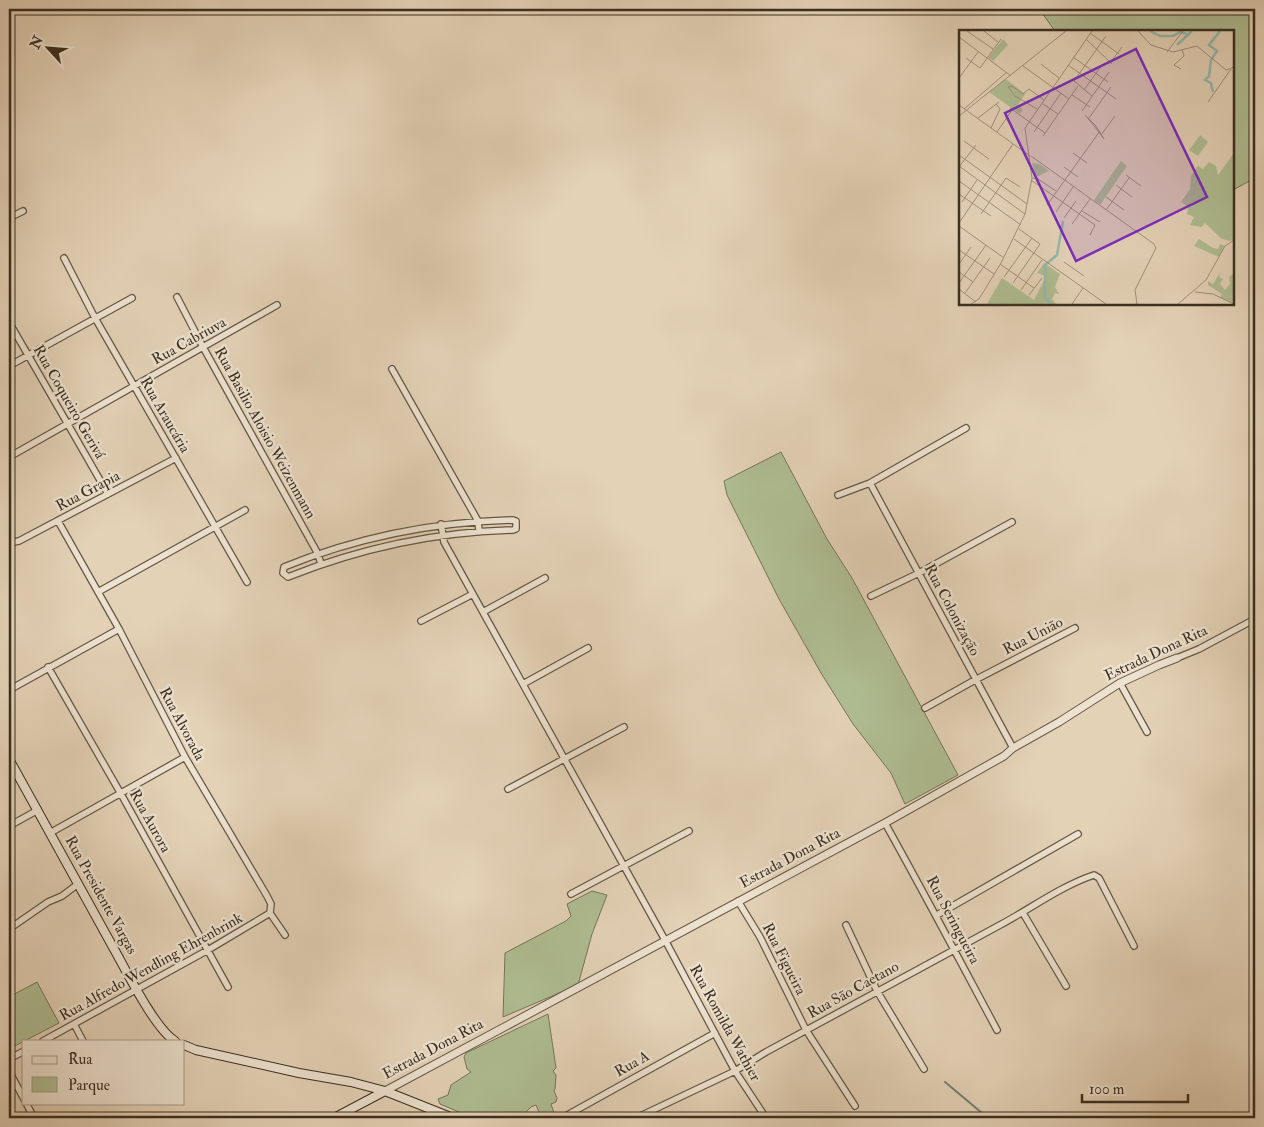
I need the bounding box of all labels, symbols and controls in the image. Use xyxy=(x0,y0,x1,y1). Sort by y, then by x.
north arrow xyxy=(22,22,72,72)
inset map xyxy=(959,30,1234,305)
text: N xyxy=(26,33,47,53)
street label: Rua Cabriuva xyxy=(149,312,230,369)
street label: Rua Coqueiro Gerivá xyxy=(29,342,110,463)
street label: Rua Basilio Aloisio Weizenmann xyxy=(210,344,320,522)
street label: Rua Araucária xyxy=(136,374,195,457)
street label: Rua Grapia xyxy=(53,466,124,517)
street label: Rua Colonização xyxy=(920,561,984,659)
street label: Rua União xyxy=(1000,613,1066,659)
street label: Estrada Dona Rita xyxy=(1101,620,1211,685)
street label: Rua Alvorada xyxy=(155,684,210,764)
street label: Rua Aurora xyxy=(125,786,176,857)
street label: Estrada Dona Rita xyxy=(736,823,844,893)
street label: Rua Presidente Vargas xyxy=(61,832,141,958)
street label: Rua Seringueira xyxy=(922,873,985,968)
street label: Rua Alfredo Wendling Ehrenbrink xyxy=(56,909,246,1025)
street label: Rua Figueira xyxy=(758,920,811,999)
street label: Rua São Caetano xyxy=(804,957,902,1023)
street label: Rua Romilda Wathier xyxy=(685,961,765,1085)
street label: Estrada Dona Rita xyxy=(379,1014,487,1084)
legend xyxy=(22,1040,185,1104)
street label: Rua A xyxy=(611,1046,653,1081)
text: Rua xyxy=(68,1050,93,1069)
scale bar xyxy=(1082,1072,1188,1104)
text: Parque xyxy=(68,1076,110,1095)
text: 100 m xyxy=(1089,1080,1125,1099)

